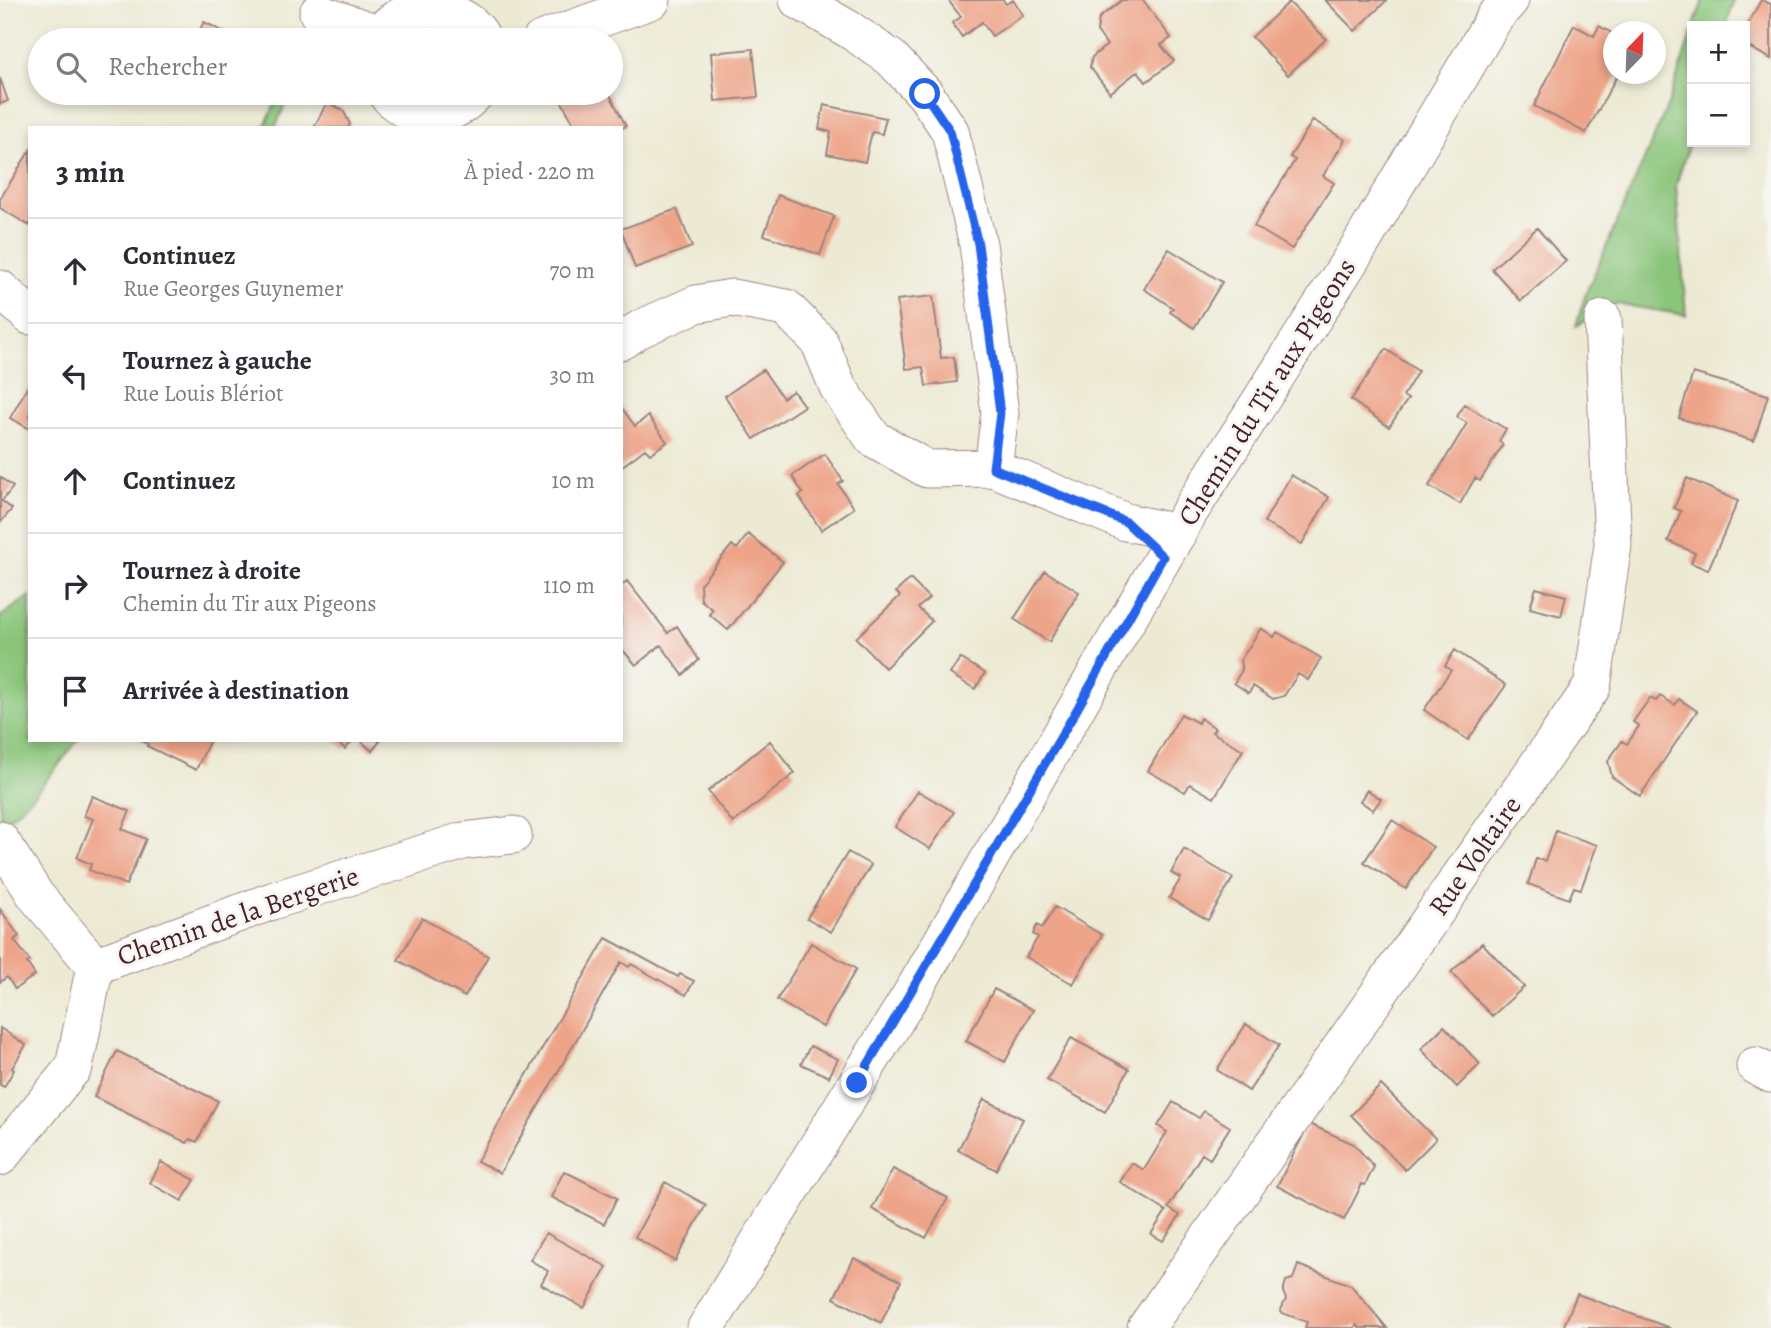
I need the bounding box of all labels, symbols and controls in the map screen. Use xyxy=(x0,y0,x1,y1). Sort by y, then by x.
north arrow xyxy=(1603,21,1666,84)
map controls xyxy=(1687,21,1750,147)
button: + xyxy=(1687,21,1750,84)
search box xyxy=(28,28,623,105)
icon: search xyxy=(52,48,90,86)
text: Rechercher xyxy=(108,49,228,84)
route start xyxy=(909,78,940,109)
button: − xyxy=(1687,84,1750,147)
text: 3 min xyxy=(56,152,125,192)
text: À pied · 220 m xyxy=(464,156,595,187)
text: Continuez xyxy=(123,238,236,273)
street label: Chemin du Tir aux Pigeons xyxy=(1169,251,1365,533)
icon: ahead xyxy=(56,252,94,290)
text: 70 m xyxy=(549,255,595,286)
text: Rue Georges Guynemer xyxy=(123,273,343,304)
text: Tournez à gauche xyxy=(123,343,312,378)
icon: left xyxy=(56,357,94,395)
text: 30 m xyxy=(549,360,595,391)
text: Rue Louis Blériot xyxy=(123,378,284,409)
icon: ahead xyxy=(56,462,94,500)
text: Continuez xyxy=(123,463,236,498)
text: 10 m xyxy=(551,465,595,496)
text: Tournez à droite xyxy=(123,553,301,588)
icon: right xyxy=(56,567,94,605)
text: 110 m xyxy=(543,570,595,601)
text: Chemin du Tir aux Pigeons xyxy=(123,588,377,619)
icon: arrive xyxy=(56,672,94,710)
text: Arrivée à destination xyxy=(123,673,349,708)
street label: Rue Voltaire xyxy=(1420,788,1530,924)
street label: Chemin de la Bergerie xyxy=(112,857,364,975)
route end xyxy=(841,1067,872,1098)

